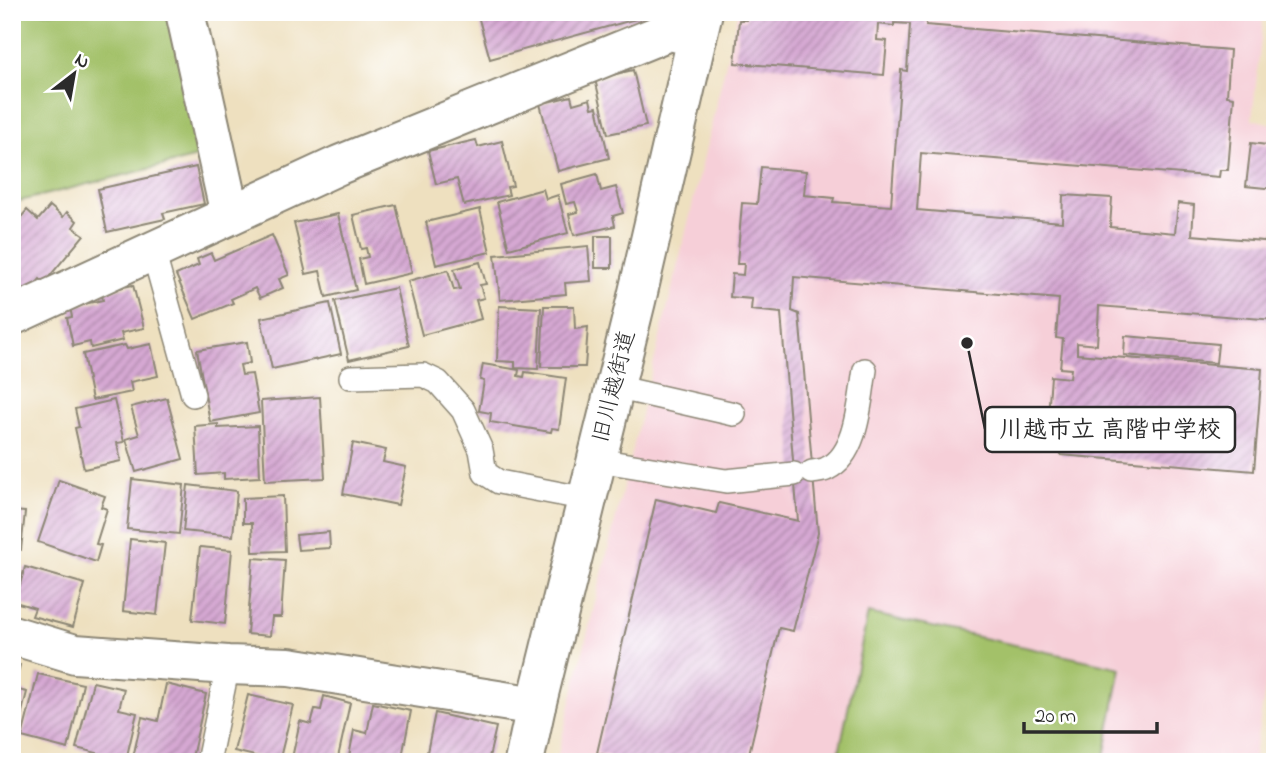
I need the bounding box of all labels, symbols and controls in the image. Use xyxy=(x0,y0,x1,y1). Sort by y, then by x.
north arrow xyxy=(38,38,108,108)
text: N xyxy=(69,47,94,77)
street label: 旧川越街道 xyxy=(585,327,645,447)
callout: 川越市立 高階中学校 xyxy=(985,407,1235,452)
text: 川越市立 高階中学校 xyxy=(999,414,1221,449)
scale bar xyxy=(1024,690,1158,734)
text: 20 m xyxy=(1035,702,1076,732)

